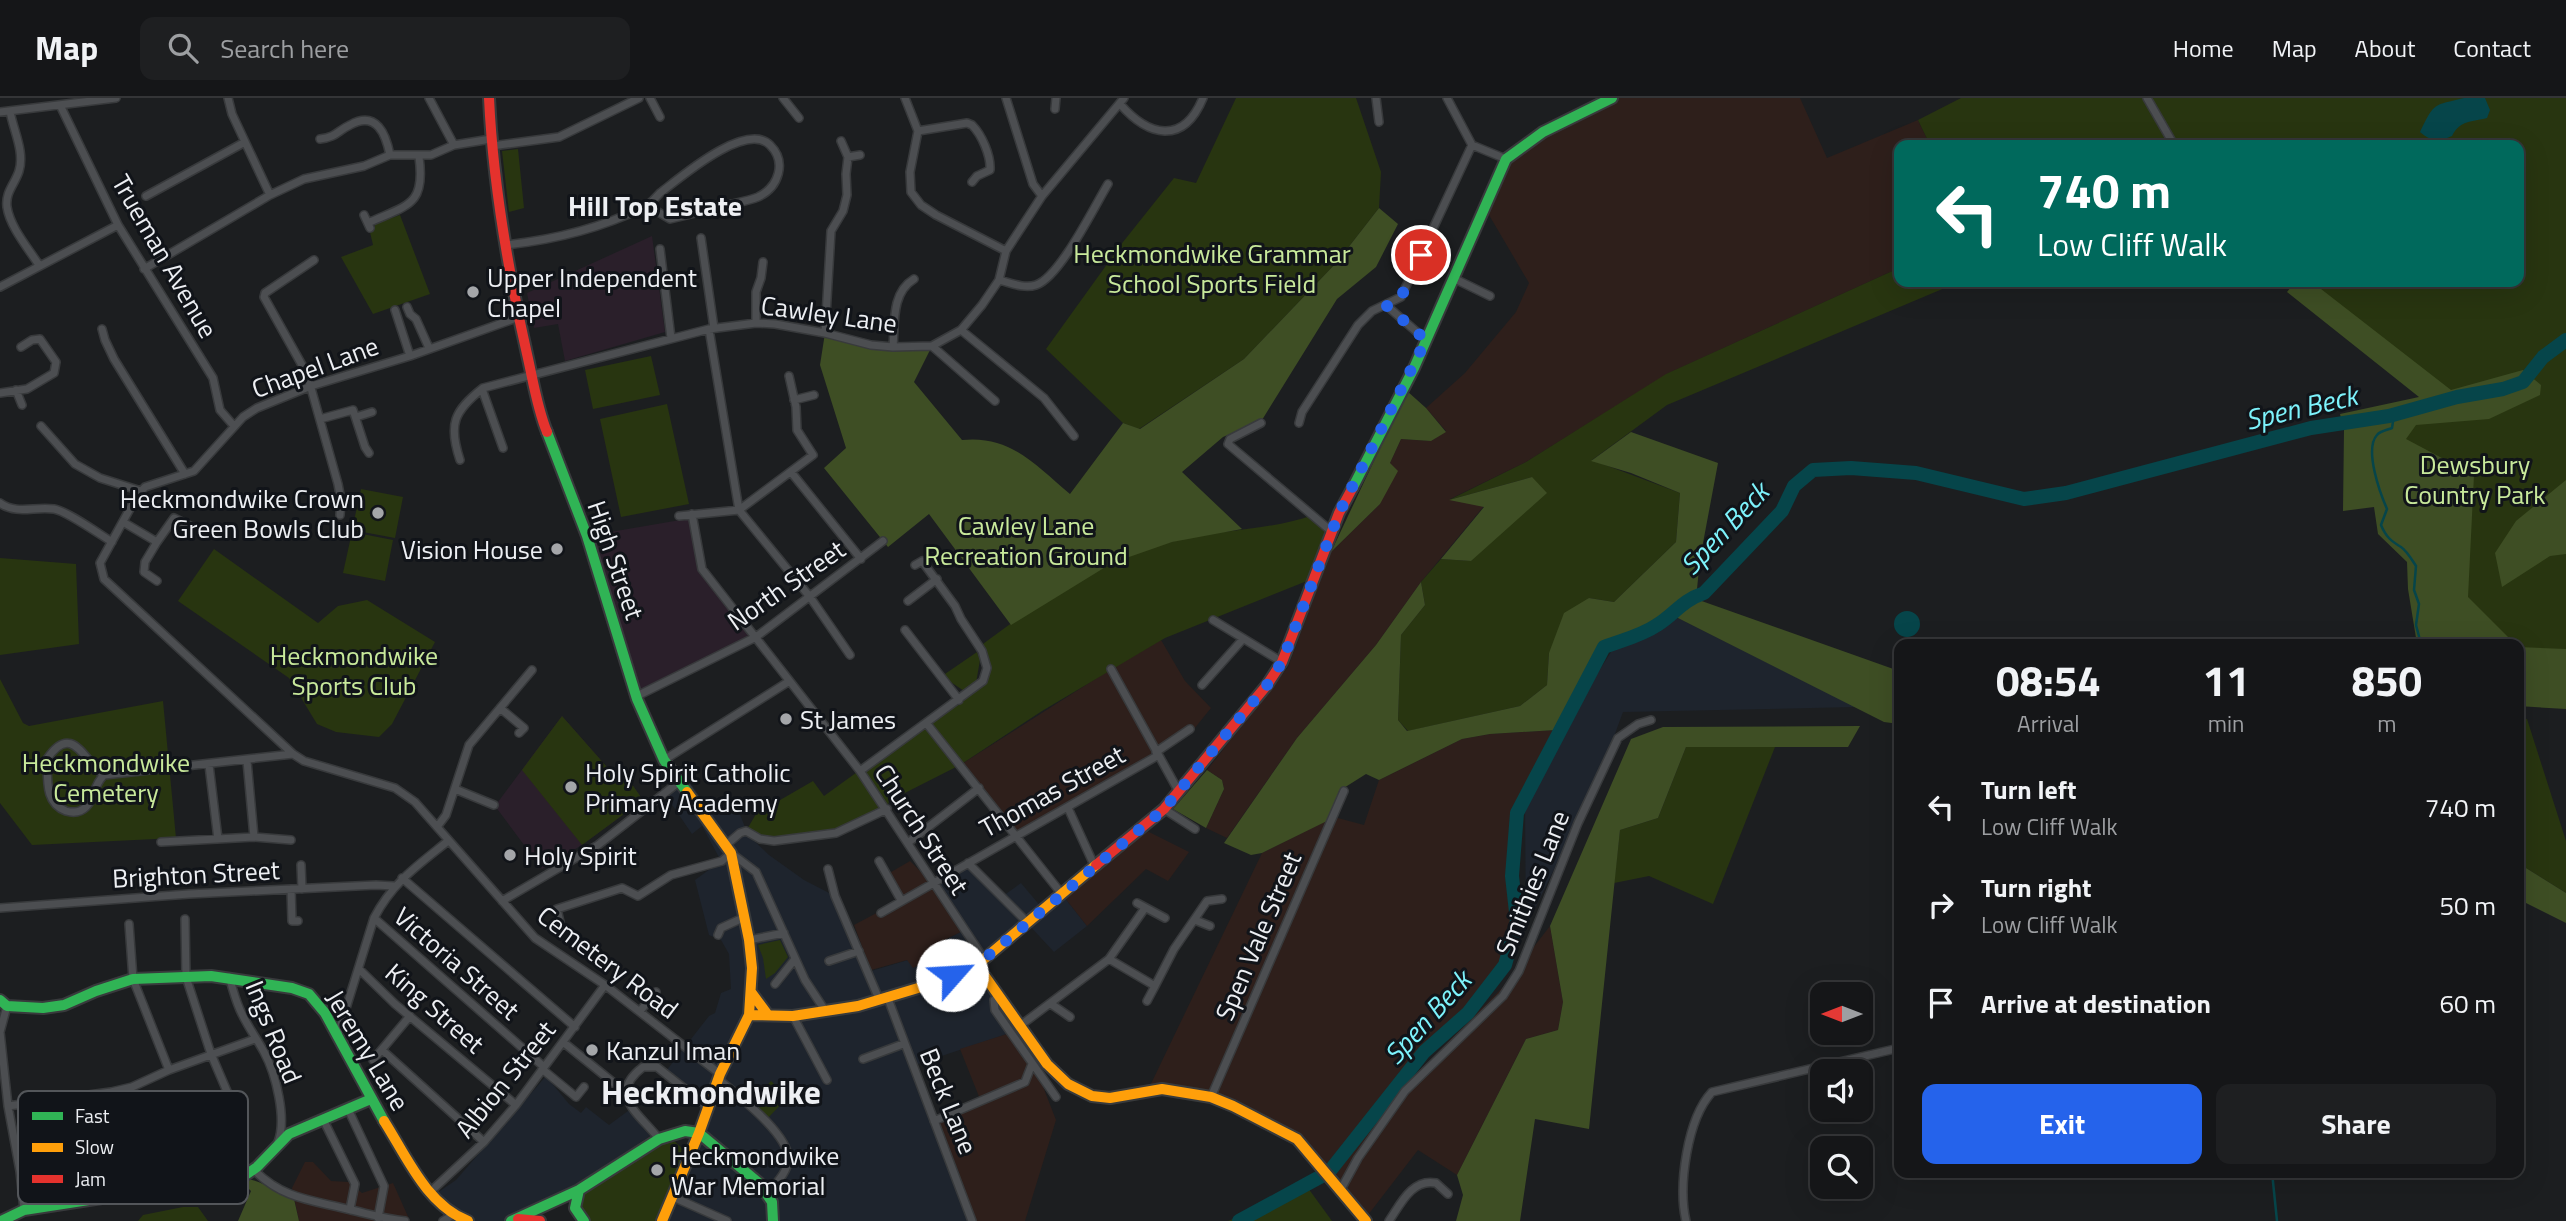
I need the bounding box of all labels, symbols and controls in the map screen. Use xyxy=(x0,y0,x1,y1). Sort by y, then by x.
search box xyxy=(140,17,630,80)
text: Map xyxy=(35,23,98,73)
icon: search xyxy=(164,29,202,67)
text: Search here xyxy=(220,29,349,68)
text: Home xyxy=(2173,30,2234,66)
text: Map xyxy=(2272,30,2317,66)
text: About xyxy=(2355,30,2415,66)
text: Contact xyxy=(2453,30,2531,66)
text: 740 m xyxy=(2037,152,2171,227)
street label: Trueman Avenue xyxy=(102,167,228,345)
icon: left xyxy=(1922,168,2013,259)
district label: Hill Top Estate xyxy=(568,184,742,227)
text: Low Cliff Walk xyxy=(2037,220,2227,268)
pin xyxy=(1391,225,1451,285)
park label: Heckmondwike Grammar School Sports Field xyxy=(1073,234,1351,303)
icon: arrive xyxy=(1402,236,1440,274)
place label: Upper Independent Chapel xyxy=(487,258,697,327)
marker: Upper Independent Chapel xyxy=(465,284,481,300)
street label: Cawley Lane xyxy=(759,285,899,343)
street label: Chapel Lane xyxy=(246,326,384,408)
water label: Spen Beck xyxy=(2241,372,2365,441)
park label: Dewsbury Country Park xyxy=(2404,445,2546,514)
water label: Spen Beck xyxy=(1669,469,1781,584)
place label: Heckmondwike Crown Green Bowls Club xyxy=(120,479,364,548)
street label: High Street xyxy=(577,495,655,625)
marker: Heckmondwike Crown Green Bowls Club xyxy=(370,505,386,521)
park label: Cawley Lane Recreation Ground xyxy=(924,506,1128,575)
place label: Vision House xyxy=(401,530,543,569)
street label: North Street xyxy=(719,530,853,640)
marker: Vision House xyxy=(549,541,565,557)
park label: Heckmondwike Sports Club xyxy=(270,636,438,705)
text: 08:54 xyxy=(1996,648,2101,712)
text: 11 xyxy=(2203,648,2250,712)
text: 850 xyxy=(2352,648,2422,712)
place label: St James xyxy=(800,700,896,739)
text: Arrival xyxy=(2017,706,2079,741)
text: min xyxy=(2208,706,2244,741)
text: m xyxy=(2377,706,2396,741)
marker: St James xyxy=(778,711,794,727)
street label: Thomas Street xyxy=(972,735,1132,847)
park label: Heckmondwike Cemetery xyxy=(22,743,190,812)
place label: Holy Spirit Catholic Primary Academy xyxy=(585,753,790,822)
street label: Church Street xyxy=(865,756,979,902)
text: Turn left xyxy=(1981,770,2076,809)
marker: Holy Spirit Catholic Primary Academy xyxy=(563,779,579,795)
icon: left xyxy=(1922,788,1960,826)
text: 740 m xyxy=(2425,788,2496,827)
street label: Smithies Lane xyxy=(1485,804,1579,962)
text: Low Cliff Walk xyxy=(1981,809,2118,844)
place label: Holy Spirit xyxy=(524,836,637,875)
street label: Spen Vale Street xyxy=(1205,846,1311,1026)
marker: Holy Spirit xyxy=(502,847,518,863)
street label: Brighton Street xyxy=(111,850,281,898)
text: Turn right xyxy=(1981,868,2092,907)
icon: right xyxy=(1922,886,1960,924)
text: 50 m xyxy=(2439,886,2496,925)
street label: Cemetery Road xyxy=(529,896,687,1028)
street label: Victoria Street xyxy=(386,897,528,1029)
text: Low Cliff Walk xyxy=(1981,907,2118,942)
position arrow xyxy=(915,938,989,1012)
street label: King Street xyxy=(377,954,493,1062)
water label: Spen Beck xyxy=(1373,958,1483,1074)
street label: Ings Road xyxy=(236,975,312,1089)
street label: Jeremy Lane xyxy=(317,982,419,1118)
north arrow xyxy=(1810,982,1872,1045)
map controls xyxy=(1810,982,1873,1199)
icon: arrive xyxy=(1922,984,1960,1022)
text: Arrive at destination xyxy=(1981,984,2211,1023)
text: 60 m xyxy=(2439,984,2496,1023)
street label: Albion Street xyxy=(445,1012,565,1146)
place label: Kanzul Iman xyxy=(606,1031,740,1070)
marker: Kanzul Iman xyxy=(584,1042,600,1058)
street label: Beck Lane xyxy=(910,1042,988,1160)
button: sound xyxy=(1810,1059,1873,1122)
district label: Heckmondwike xyxy=(601,1067,821,1117)
button: Exit xyxy=(1922,1084,2202,1164)
button: Share xyxy=(2216,1084,2496,1164)
legend xyxy=(18,1091,248,1204)
text: Fast xyxy=(75,1101,110,1130)
text: Slow xyxy=(75,1132,114,1161)
place label: Heckmondwike War Memorial xyxy=(671,1136,839,1205)
button: search xyxy=(1810,1136,1873,1199)
marker: Heckmondwike War Memorial xyxy=(649,1162,665,1178)
text: Jam xyxy=(75,1164,106,1193)

